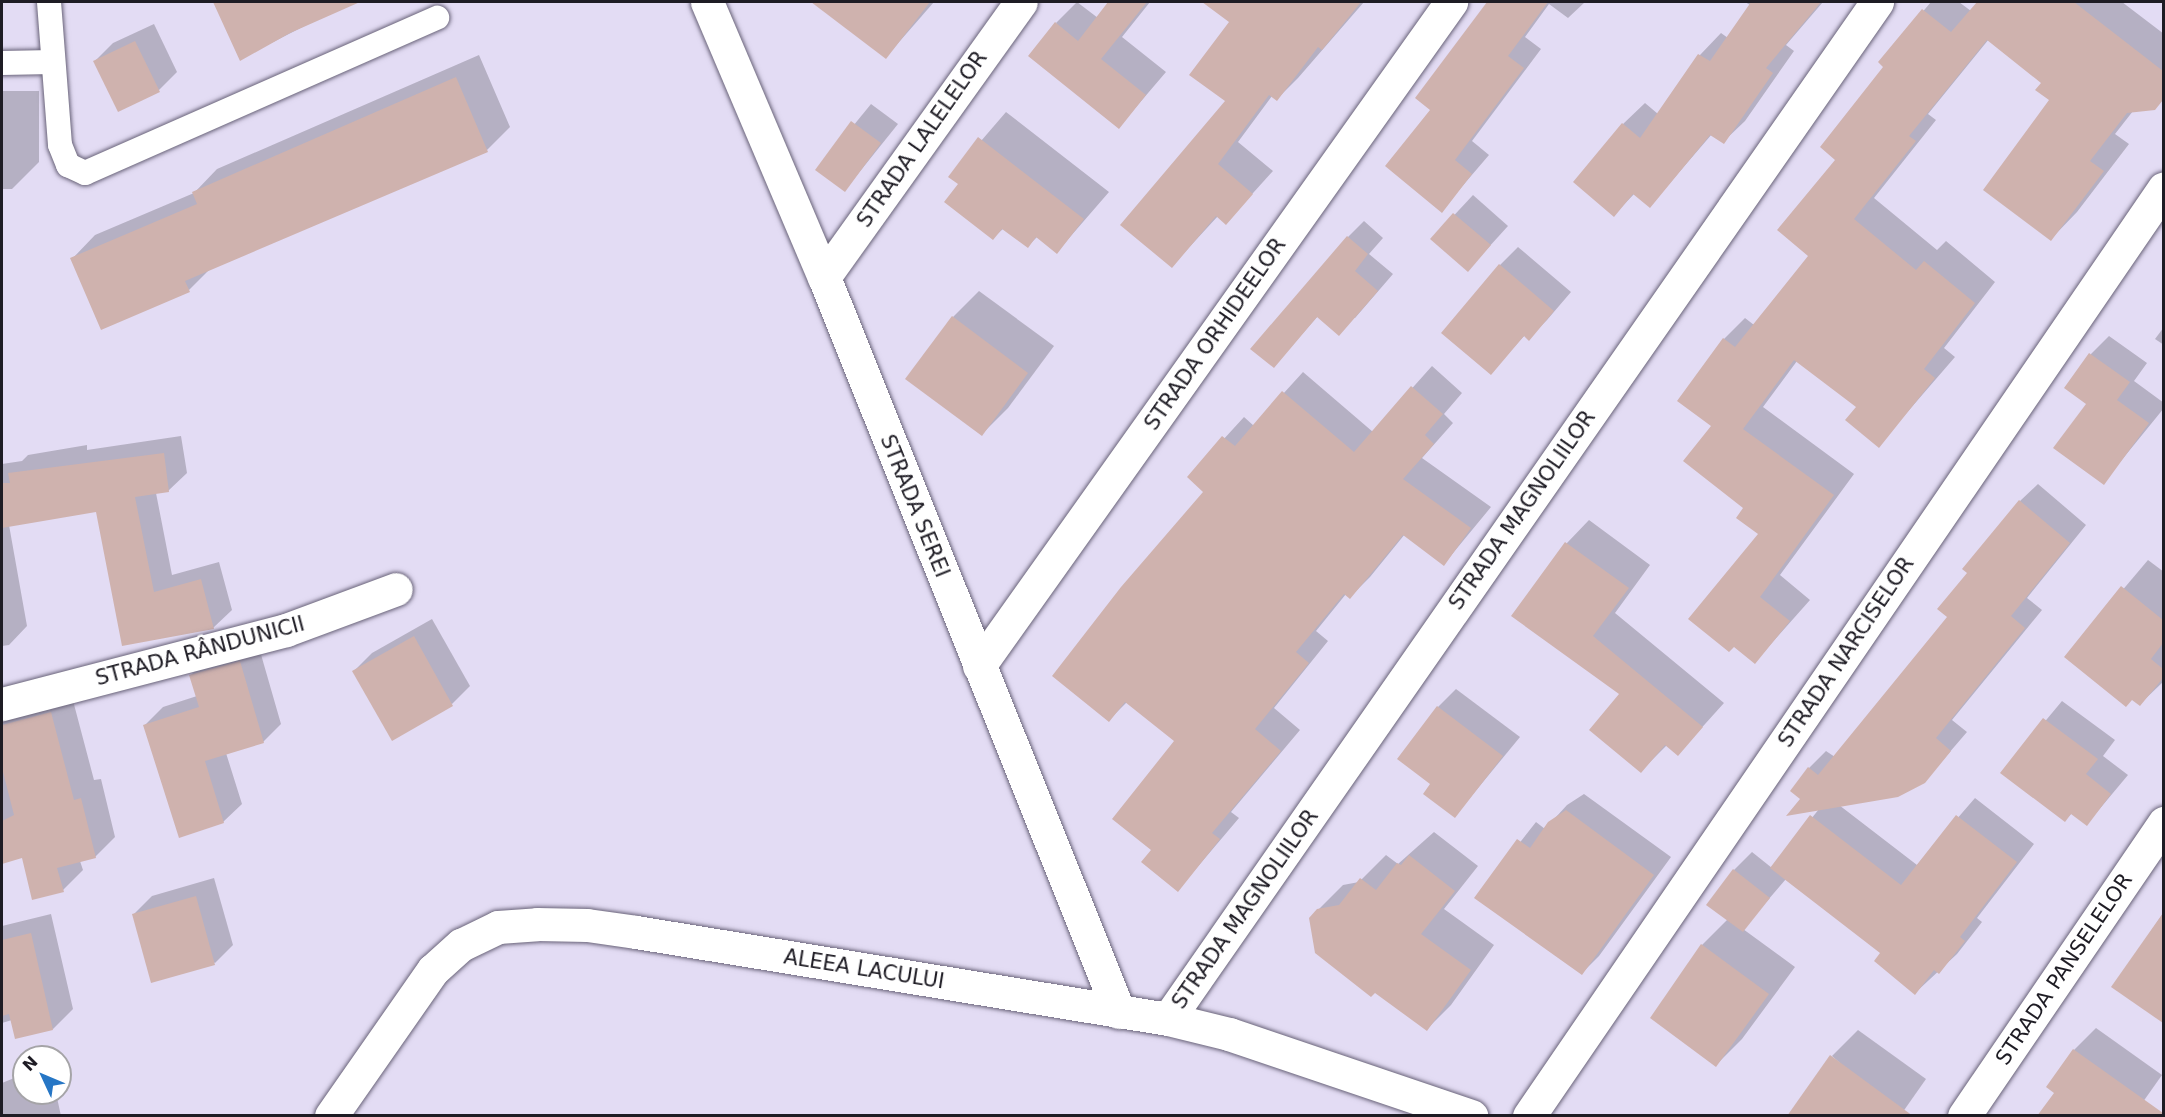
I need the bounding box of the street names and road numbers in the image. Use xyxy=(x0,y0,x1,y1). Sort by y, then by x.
street label: STRADA LALELELOR xyxy=(852,46,992,232)
street label: STRADA ORHIDEELOR xyxy=(1139,233,1291,435)
street label: STRADA MAGNOLIILOR xyxy=(1443,405,1601,615)
street label: STRADA SEREI xyxy=(875,431,955,581)
street label: STRADA NARCISELOR xyxy=(1773,552,1919,752)
street label: STRADA RÂNDUNICII xyxy=(93,611,307,691)
street label: STRADA MAGNOLIILOR xyxy=(1166,804,1324,1014)
street label: STRADA PANSELELOR xyxy=(1990,868,2138,1070)
street label: ALEEA LACULUI xyxy=(782,944,946,994)

